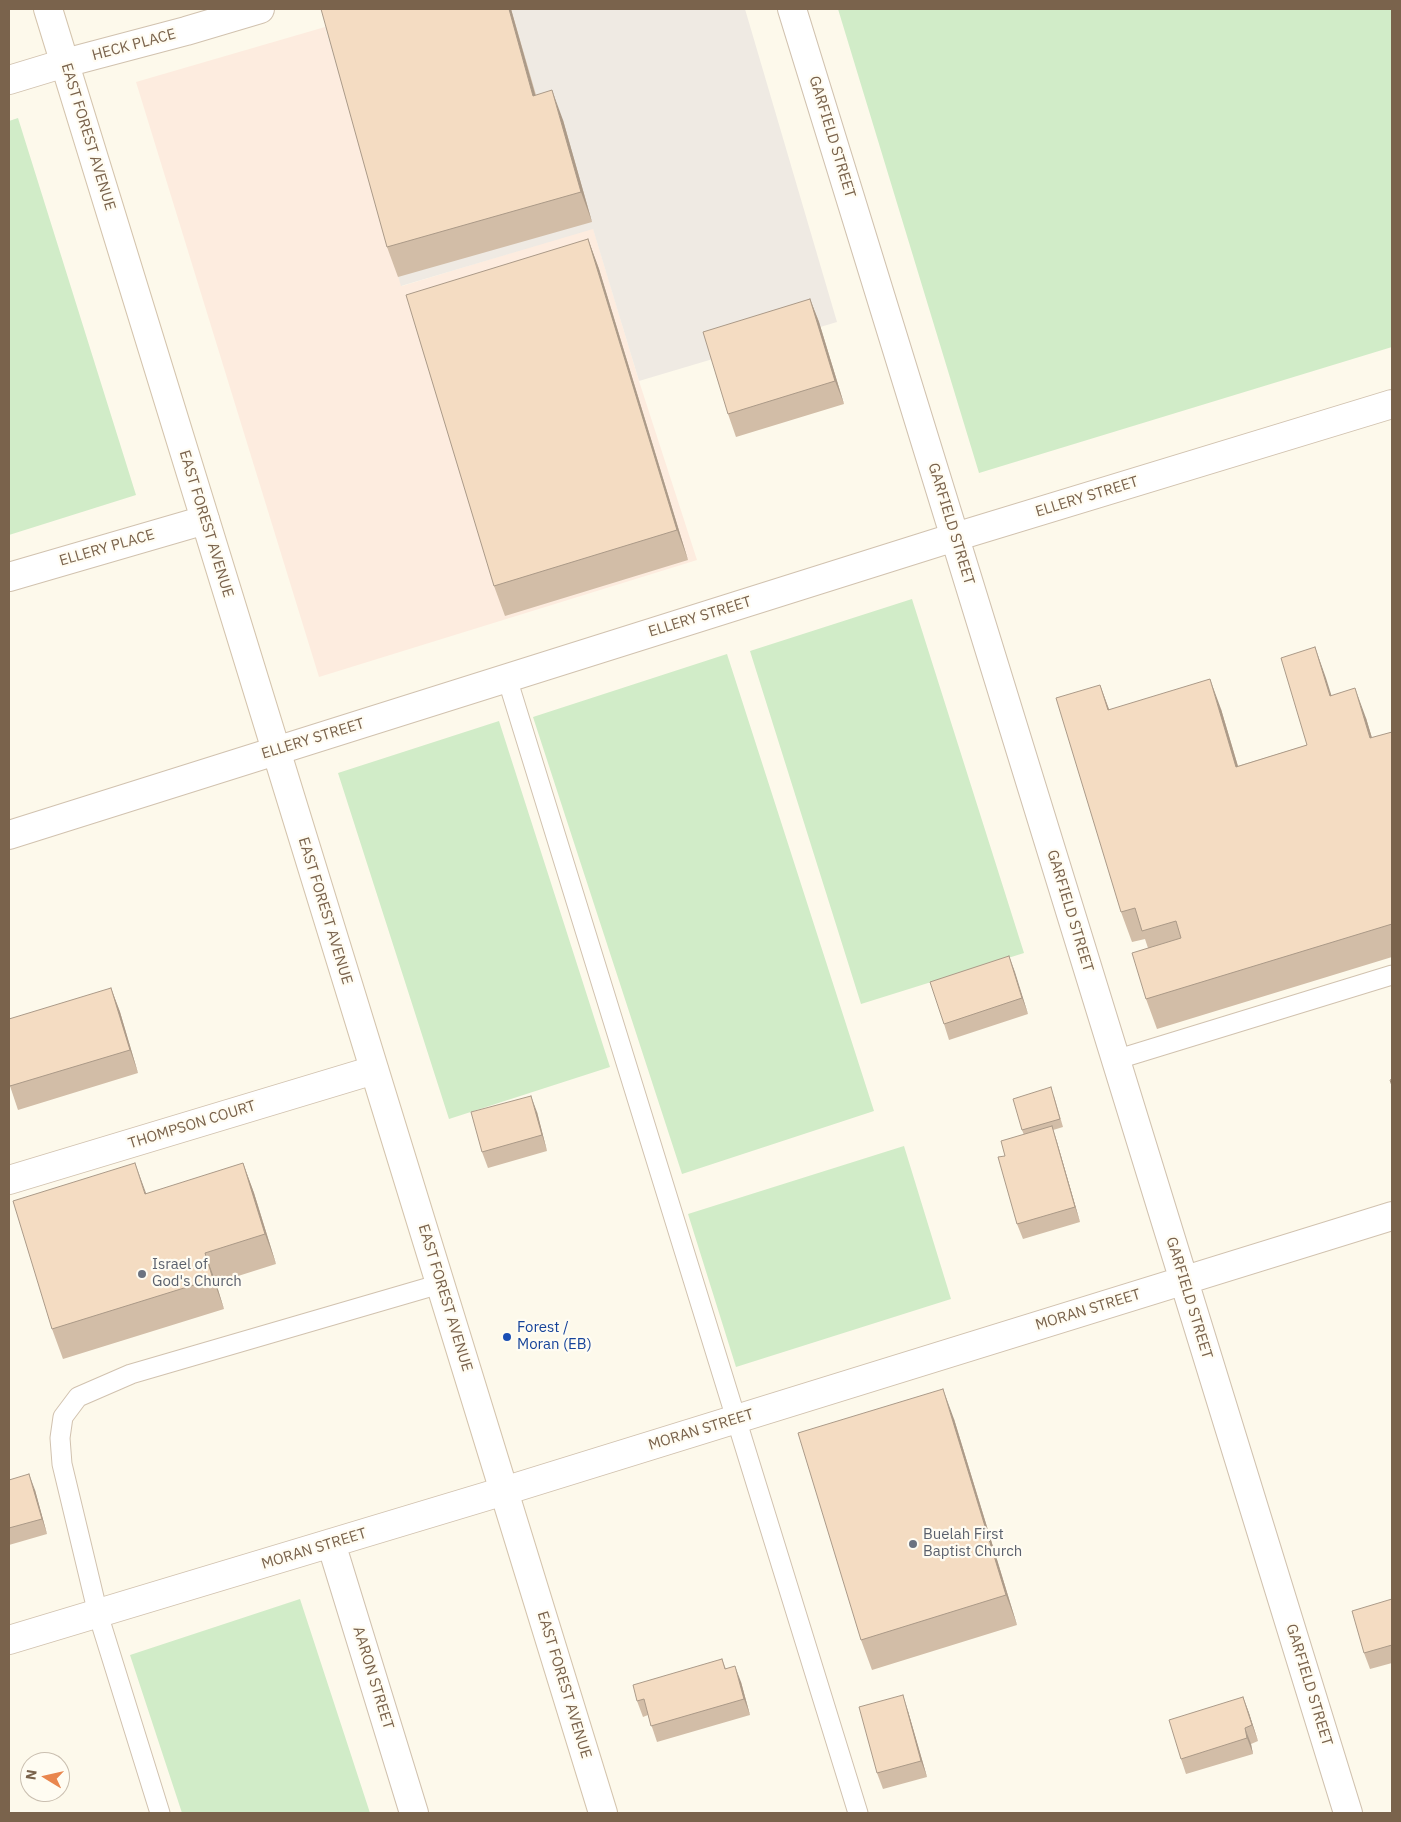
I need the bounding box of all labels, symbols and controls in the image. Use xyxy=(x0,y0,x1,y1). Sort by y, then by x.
street label: HECK PLACE xyxy=(90,25,178,65)
street label: EAST FOREST AVENUE xyxy=(57,61,119,213)
street label: GARFIELD STREET xyxy=(805,74,859,200)
street label: EAST FOREST AVENUE xyxy=(175,448,237,600)
street label: GARFIELD STREET xyxy=(924,461,978,587)
street label: ELLERY STREET xyxy=(1033,473,1141,521)
street label: ELLERY PLACE xyxy=(57,526,157,570)
street label: ELLERY STREET xyxy=(646,593,754,641)
street label: ELLERY STREET xyxy=(259,715,367,763)
street label: EAST FOREST AVENUE xyxy=(294,835,356,987)
street label: GARFIELD STREET xyxy=(1043,848,1097,974)
street label: THOMPSON COURT xyxy=(126,1097,258,1153)
street label: EAST FOREST AVENUE xyxy=(414,1222,476,1374)
street label: GARFIELD STREET xyxy=(1162,1235,1216,1361)
place label: Israel of God's Church xyxy=(152,1256,242,1291)
marker: Israel of God's Church xyxy=(136,1268,148,1280)
street label: MORAN STREET xyxy=(1033,1285,1143,1335)
place label: Forest / Moran (EB) xyxy=(517,1319,592,1354)
marker: Forest / Moran (EB) xyxy=(501,1331,513,1343)
street label: MORAN STREET xyxy=(646,1405,756,1455)
street label: MORAN STREET xyxy=(259,1524,369,1574)
place label: Buelah First Baptist Church xyxy=(923,1526,1022,1561)
marker: Buelah First Baptist Church xyxy=(907,1538,919,1550)
street label: EAST FOREST AVENUE xyxy=(533,1609,595,1761)
street label: GARFIELD STREET xyxy=(1282,1622,1336,1748)
street label: AARON STREET xyxy=(349,1624,397,1732)
north arrow xyxy=(20,1752,70,1802)
text: N xyxy=(21,1768,41,1781)

